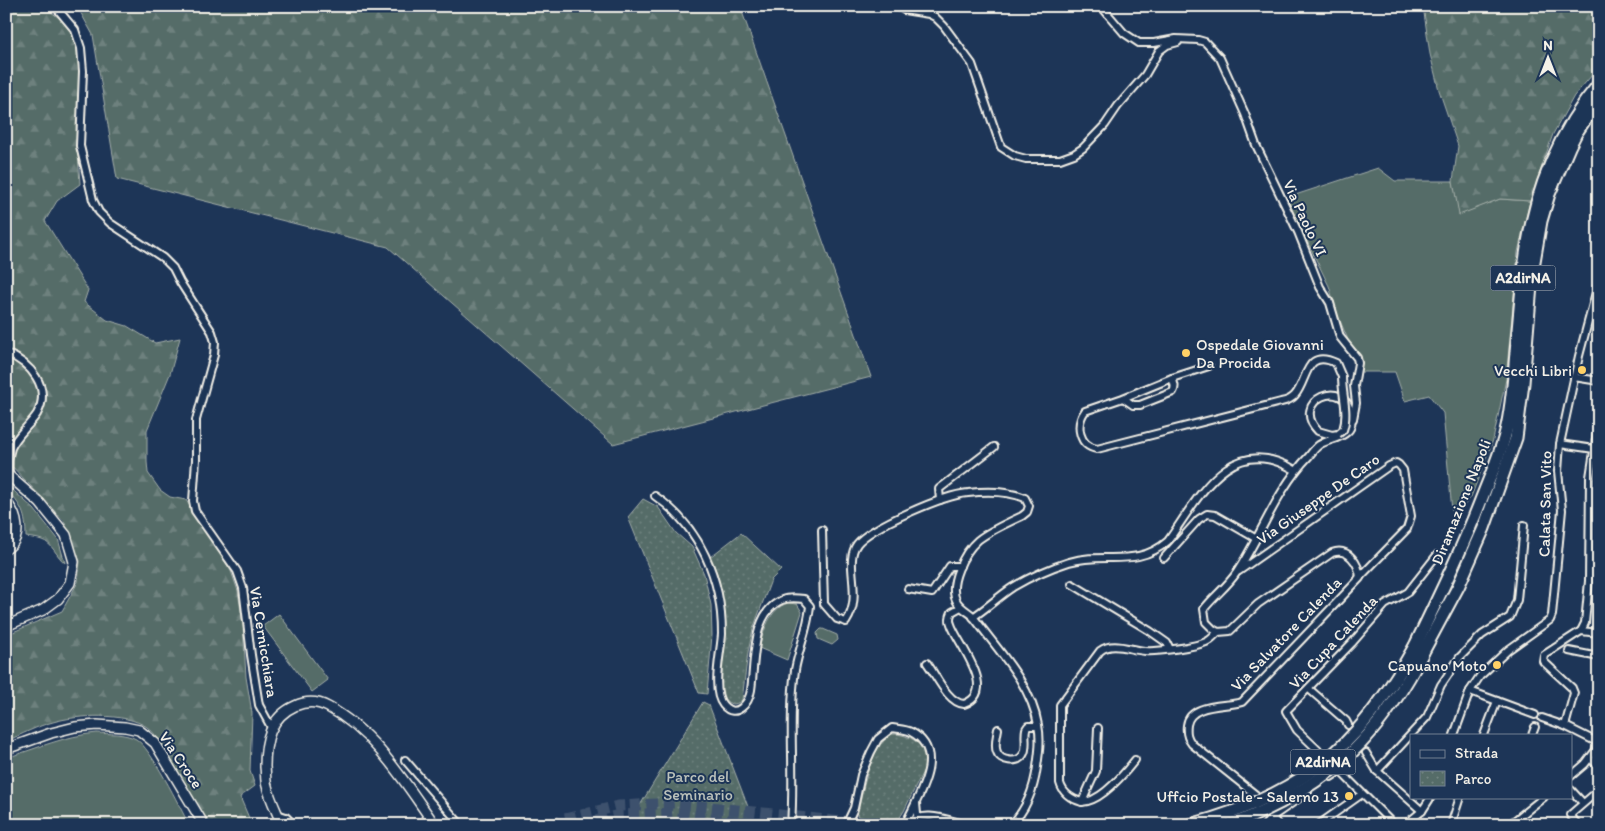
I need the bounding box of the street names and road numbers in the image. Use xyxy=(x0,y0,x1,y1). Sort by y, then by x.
street label: Via Paolo VI xyxy=(1279,177,1331,259)
road number: A2dirNA xyxy=(1490,266,1556,290)
street label: Diramazione Napoli xyxy=(1427,436,1495,568)
street label: Via Giuseppe De Caro xyxy=(1253,449,1383,549)
street label: Calata San Vito xyxy=(1535,451,1555,557)
street label: Via Salvatore Calenda xyxy=(1227,572,1346,695)
street label: Via Cernicchiara xyxy=(246,585,282,700)
street label: Via Cupa Calenda xyxy=(1285,591,1382,693)
street label: Via Croce xyxy=(155,728,207,792)
road number: A2dirNA xyxy=(1290,750,1356,774)

